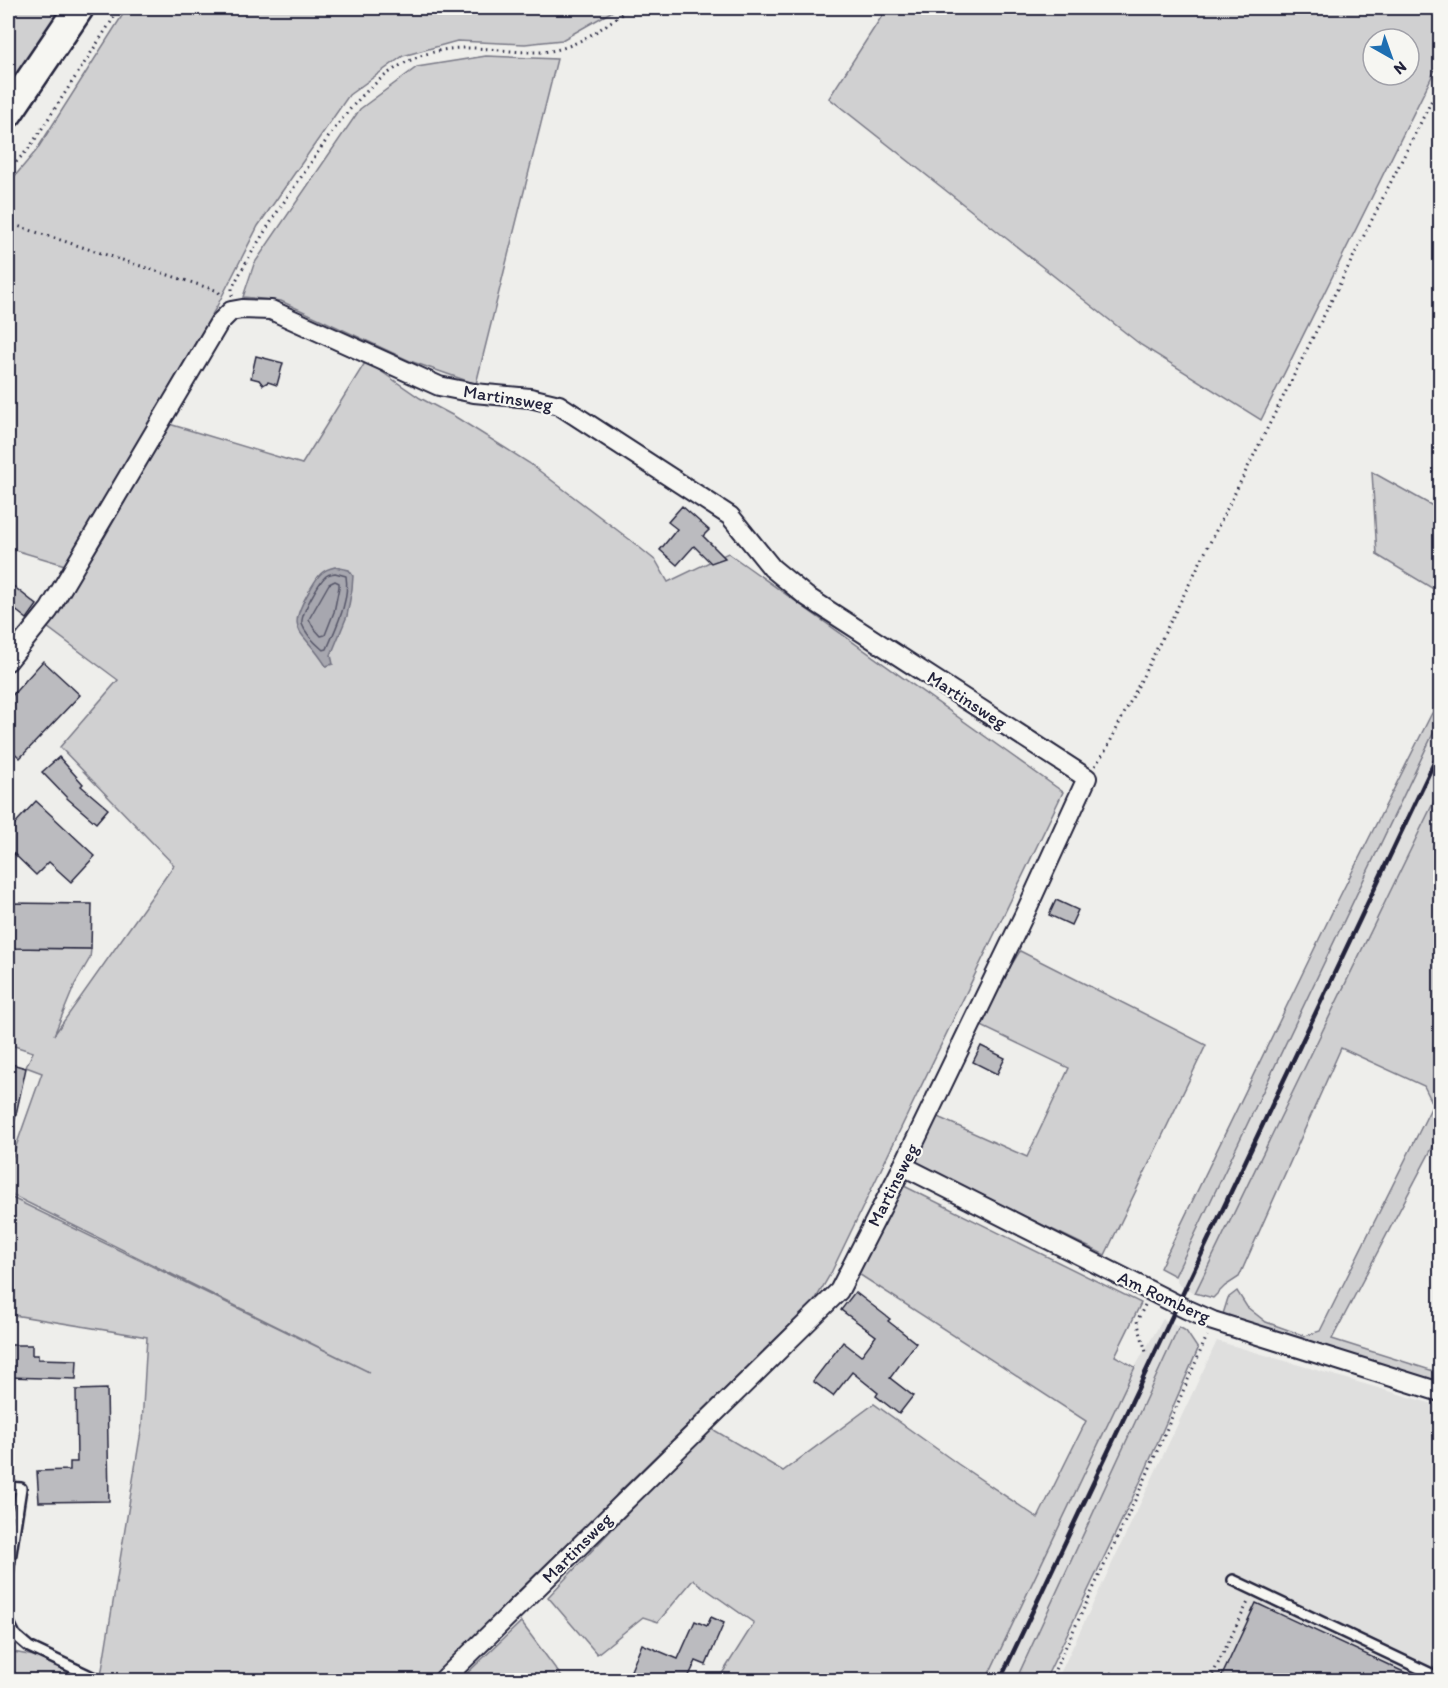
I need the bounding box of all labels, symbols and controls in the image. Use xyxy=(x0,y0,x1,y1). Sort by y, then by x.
north arrow xyxy=(1361,27,1421,87)
text: N xyxy=(1390,57,1411,79)
street label: Martinsweg xyxy=(462,380,555,416)
street label: Martinsweg xyxy=(923,666,1012,734)
street label: Martinsweg xyxy=(863,1139,924,1230)
street label: Am Romberg xyxy=(1114,1266,1214,1328)
street label: Martinsweg xyxy=(537,1508,617,1588)

